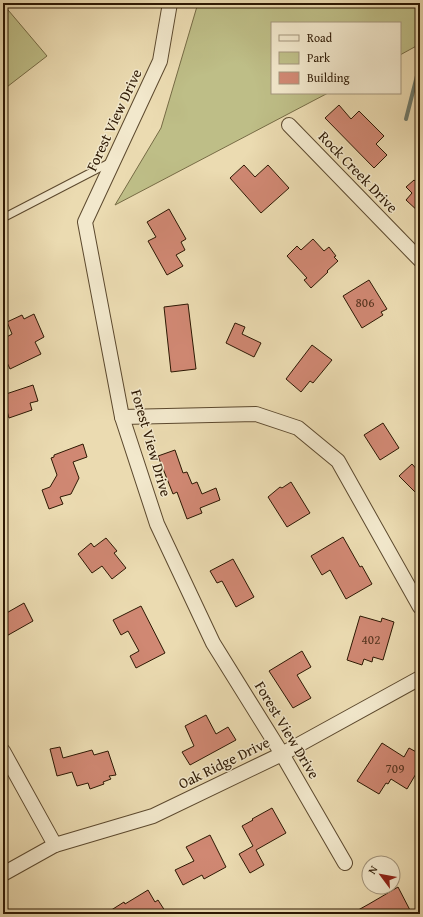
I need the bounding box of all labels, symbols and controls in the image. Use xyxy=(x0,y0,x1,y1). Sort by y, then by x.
legend xyxy=(271,22,401,94)
text: Road xyxy=(307,29,333,46)
text: Park xyxy=(307,49,331,66)
street label: Forest View Drive xyxy=(81,65,146,174)
text: Building xyxy=(307,69,350,86)
street label: Rock Creek Drive xyxy=(314,126,403,217)
house number: 806 xyxy=(356,293,374,312)
street label: Forest View Drive xyxy=(126,387,177,499)
house number: 402 xyxy=(362,630,380,649)
street label: Forest View Drive xyxy=(250,677,325,783)
street label: Oak Ridge Drive xyxy=(174,731,273,794)
house number: 709 xyxy=(386,759,404,778)
north arrow xyxy=(361,855,401,895)
text: N xyxy=(364,862,382,877)

